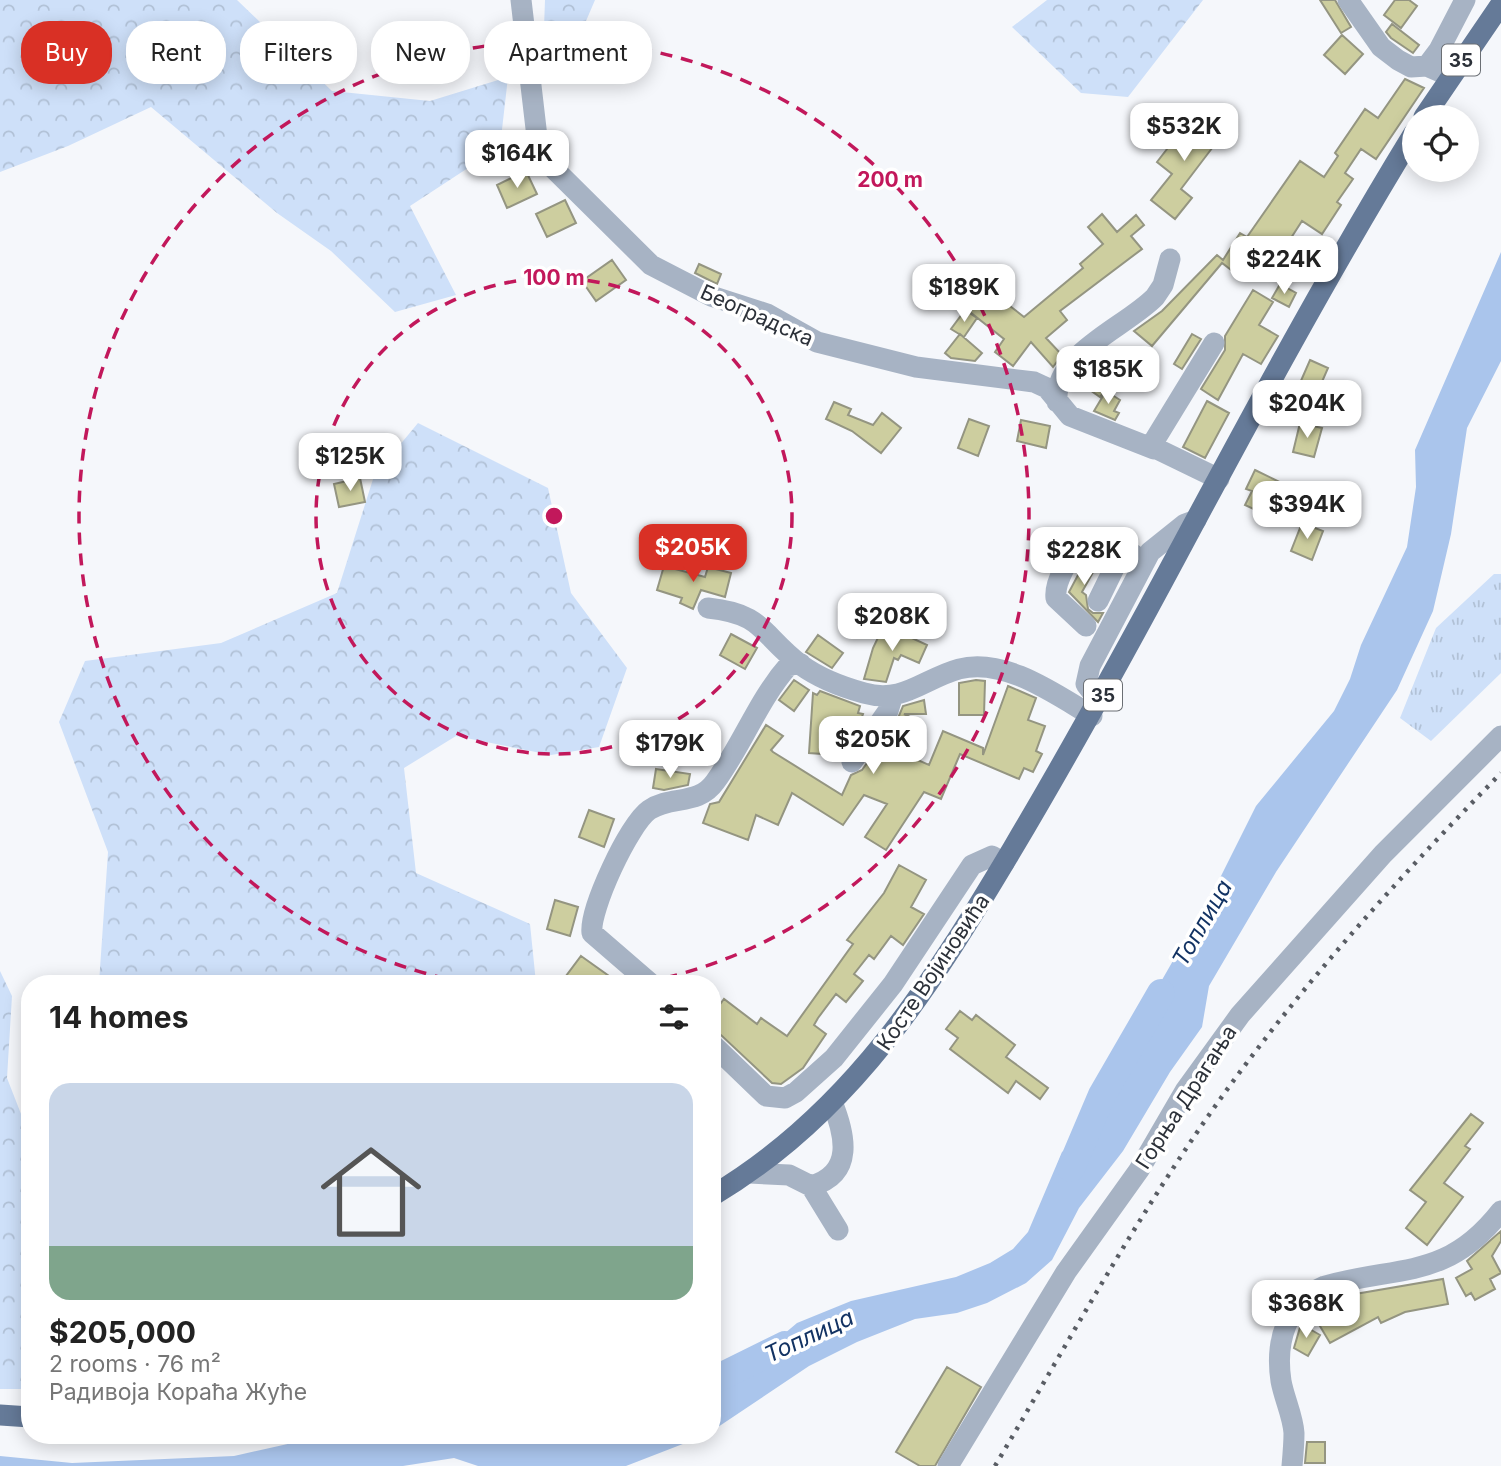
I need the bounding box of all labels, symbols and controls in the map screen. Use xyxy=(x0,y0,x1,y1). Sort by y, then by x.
chip: Buy xyxy=(21,21,112,84)
chip: Rent xyxy=(126,21,226,84)
chip: Filters xyxy=(240,21,357,84)
chip: New xyxy=(371,21,470,84)
chip: Apartment xyxy=(484,21,652,84)
road number: 35 xyxy=(1442,44,1480,76)
pin: $532K xyxy=(1135,104,1233,163)
map controls xyxy=(1402,105,1479,182)
button: locate xyxy=(1402,105,1479,182)
text: $532K xyxy=(1146,112,1222,140)
pin: $164K xyxy=(468,130,566,190)
text: $164K xyxy=(481,139,553,167)
text: 200 m xyxy=(857,167,923,192)
pin: $224K xyxy=(1235,236,1333,296)
text: $224K xyxy=(1246,245,1322,273)
pin: $189K xyxy=(915,264,1013,324)
text: 100 m xyxy=(523,265,585,290)
text: $189K xyxy=(928,273,1000,301)
street label: Београдска xyxy=(697,279,817,351)
pin: $185K xyxy=(1059,346,1157,406)
text: $185K xyxy=(1072,355,1144,383)
pin: $204K xyxy=(1258,380,1356,440)
text: $204K xyxy=(1268,389,1346,417)
pin: $125K xyxy=(301,434,399,493)
text: $125K xyxy=(315,442,385,470)
pin: $394K xyxy=(1258,482,1356,541)
text: $394K xyxy=(1269,490,1345,518)
centre of rings xyxy=(542,504,566,528)
pin: $205K xyxy=(644,524,742,584)
pin: $228K xyxy=(1035,528,1133,587)
text: $205K xyxy=(655,533,731,561)
text: $228K xyxy=(1046,536,1122,564)
pin: $208K xyxy=(843,594,941,653)
text: $208K xyxy=(854,602,930,630)
road number: 35 xyxy=(1084,680,1122,710)
pin: $205K xyxy=(824,716,922,776)
pin: $179K xyxy=(621,720,719,780)
text: $205K xyxy=(835,725,911,753)
text: $179K xyxy=(635,729,705,757)
water label: Топлица xyxy=(1166,875,1238,971)
street label: Косте Војиновића xyxy=(872,889,994,1055)
icon: filters xyxy=(655,998,693,1036)
text: 14 homes xyxy=(49,999,188,1035)
street label: Горња Драгања xyxy=(1130,1021,1242,1173)
icon: home xyxy=(308,1129,434,1255)
pin: $368K xyxy=(1257,1280,1355,1340)
text: $368K xyxy=(1268,1289,1344,1317)
water label: Топлица xyxy=(760,1303,858,1369)
text: $205,000 xyxy=(49,1314,196,1350)
text: 2 rooms · 76 m² xyxy=(49,1350,221,1378)
text: Радивоја Кораћа Жуће xyxy=(49,1378,307,1406)

